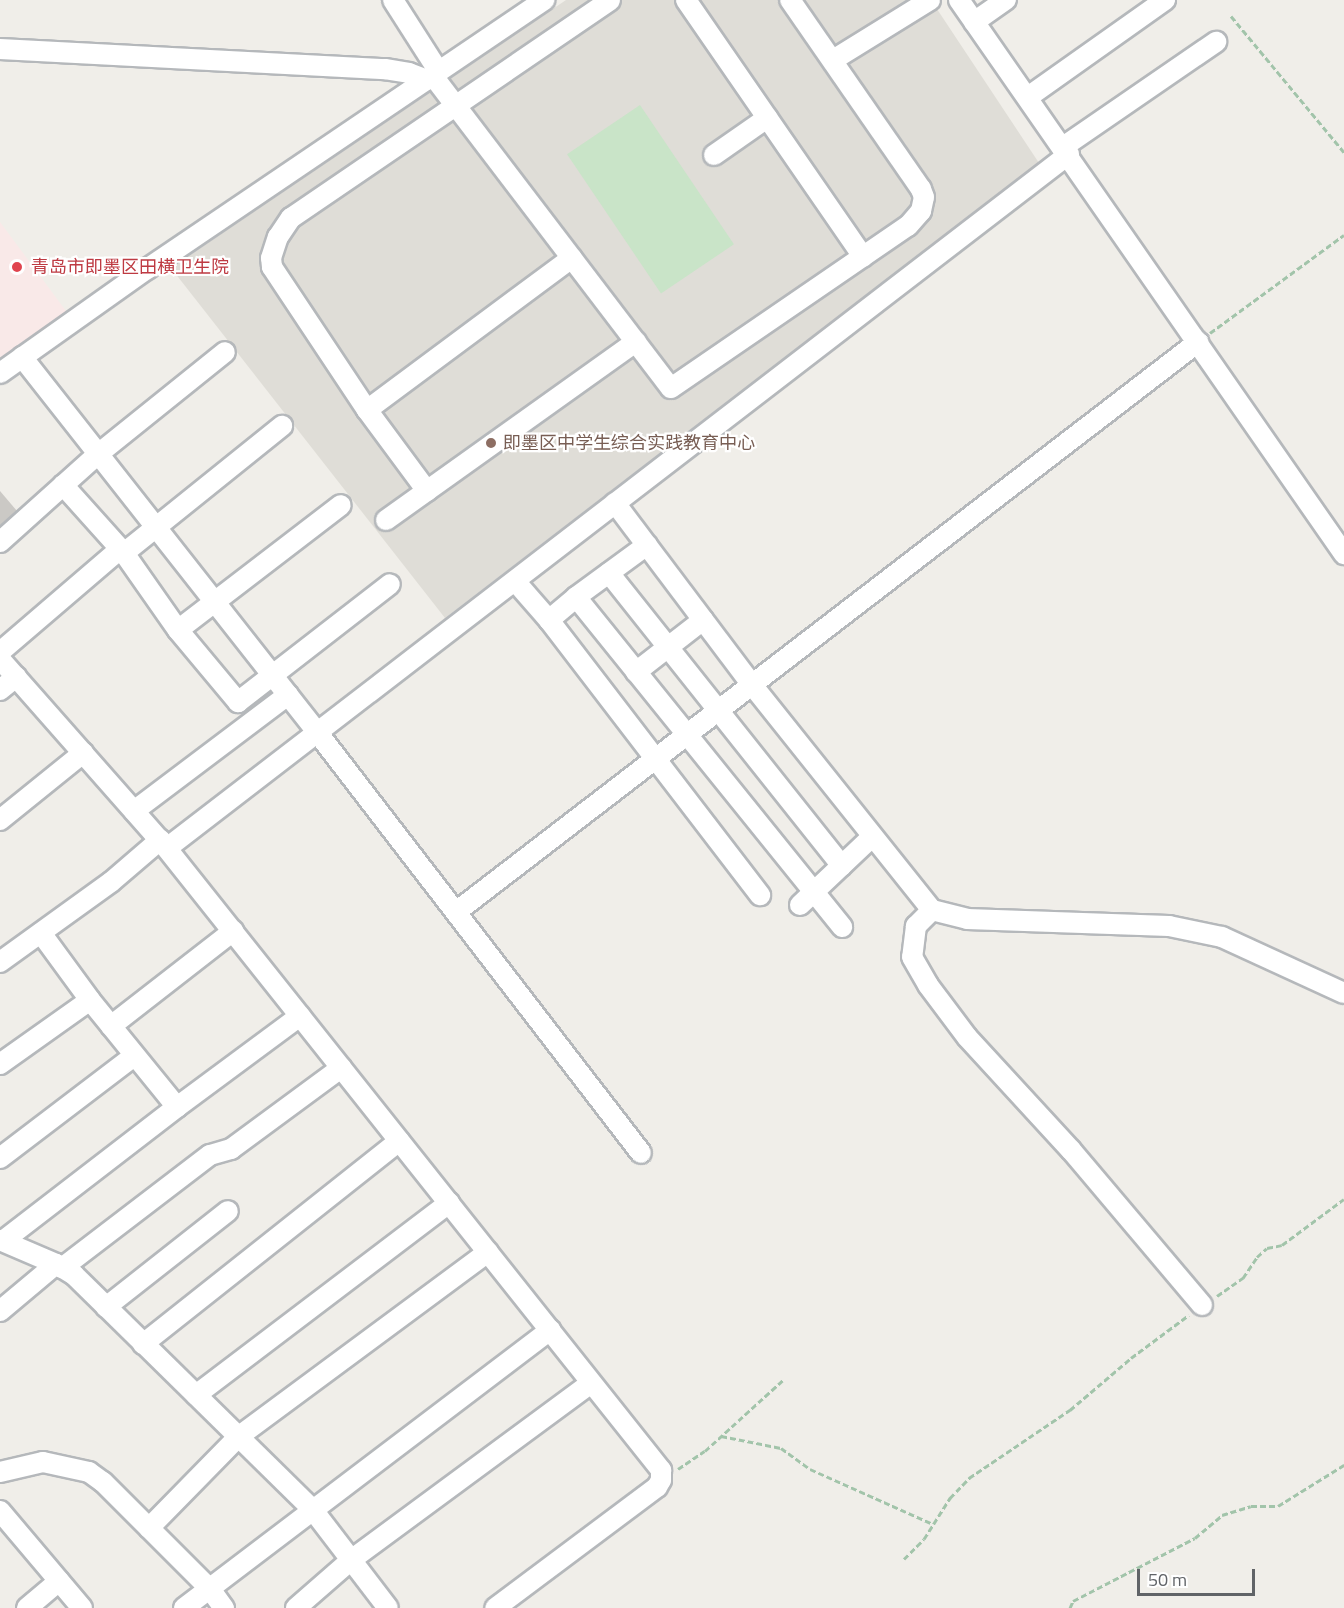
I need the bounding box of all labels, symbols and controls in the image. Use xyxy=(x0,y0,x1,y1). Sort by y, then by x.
place label: 青岛市即墨区田横卫生院 xyxy=(31,256,229,278)
marker: 青岛市即墨区田横卫生院 xyxy=(8,258,26,276)
place label: 即墨区中学生综合实践教育中心 xyxy=(503,432,755,454)
marker: 即墨区中学生综合实践教育中心 xyxy=(484,436,498,450)
scale bar xyxy=(1140,1557,1258,1595)
text: 50 m xyxy=(1148,1566,1187,1593)

